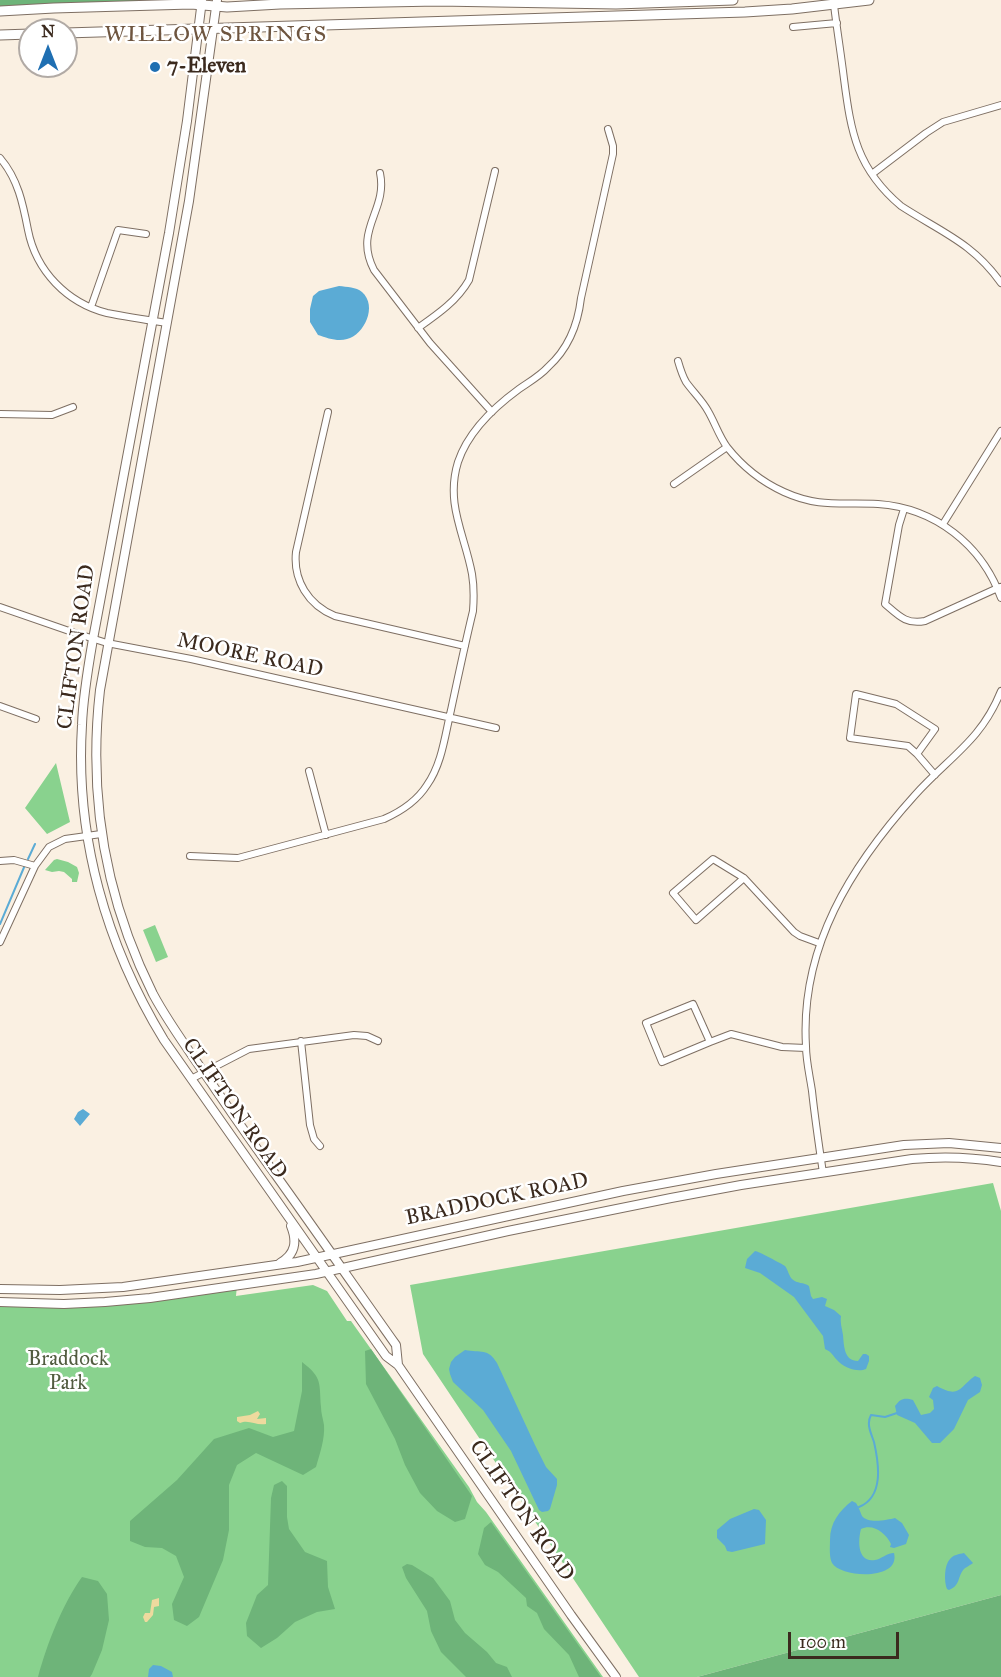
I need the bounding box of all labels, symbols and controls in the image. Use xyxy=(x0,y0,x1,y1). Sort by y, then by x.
north arrow xyxy=(18,18,78,78)
text: N xyxy=(41,22,55,41)
district label: WILLOW SPRINGS xyxy=(104,23,328,49)
place label: 7-Eleven xyxy=(167,54,246,80)
marker: 7-Eleven xyxy=(148,60,162,74)
street label: CLIFTON ROAD xyxy=(53,563,101,731)
street label: MOORE ROAD xyxy=(175,628,325,684)
street label: CLIFTON ROAD xyxy=(176,1034,292,1184)
street label: BRADDOCK ROAD xyxy=(403,1168,591,1232)
park label: Braddock Park xyxy=(28,1347,108,1397)
street label: CLIFTON ROAD xyxy=(463,1436,579,1586)
scale bar xyxy=(791,1620,902,1658)
text: 100 m xyxy=(799,1631,846,1653)

